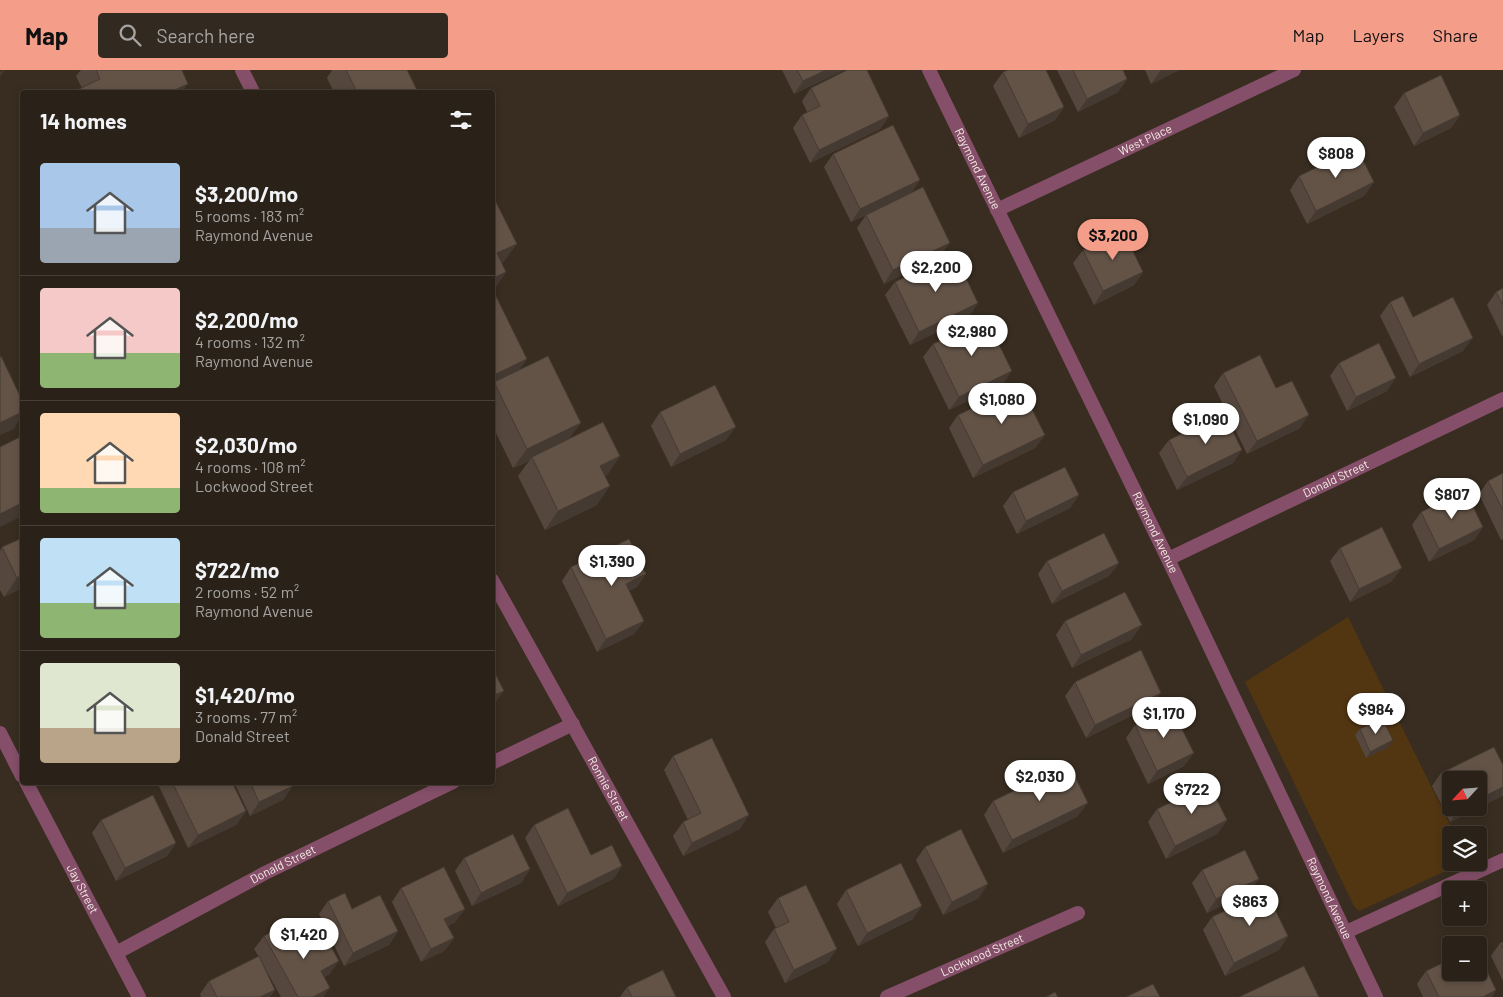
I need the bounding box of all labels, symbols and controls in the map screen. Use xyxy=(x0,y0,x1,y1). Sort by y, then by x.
search box xyxy=(98,13,448,58)
text: Map xyxy=(25,21,68,50)
icon: search xyxy=(116,21,144,49)
text: Search here xyxy=(156,24,255,47)
text: Map xyxy=(1292,24,1324,46)
text: Layers xyxy=(1352,24,1405,46)
text: Share xyxy=(1433,24,1478,46)
icon: filters xyxy=(447,106,475,134)
text: 14 homes xyxy=(40,108,127,133)
street label: West Place xyxy=(1116,121,1174,158)
street label: Raymond Avenue xyxy=(952,125,1004,211)
pin: $808 xyxy=(1306,136,1366,179)
text: $808 xyxy=(1318,143,1354,162)
text: $3,200/mo xyxy=(195,181,298,206)
icon: home xyxy=(80,183,140,243)
text: 5 rooms · 183 m² xyxy=(195,206,304,225)
pin: $3,200 xyxy=(1072,218,1154,261)
text: Raymond Avenue xyxy=(195,225,313,244)
text: $3,200 xyxy=(1088,225,1138,244)
pin: $2,200 xyxy=(895,250,977,293)
text: $2,200 xyxy=(911,257,961,276)
text: $2,200/mo xyxy=(195,307,299,332)
icon: home xyxy=(80,308,140,368)
pin: $2,980 xyxy=(931,314,1013,357)
text: $2,980 xyxy=(948,321,996,340)
text: 4 rooms · 132 m² xyxy=(195,332,305,351)
text: Raymond Avenue xyxy=(195,351,313,370)
pin: $1,080 xyxy=(961,382,1043,425)
text: $1,080 xyxy=(979,389,1025,408)
pin: $1,090 xyxy=(1165,402,1247,445)
text: $1,090 xyxy=(1183,409,1229,428)
text: $2,030/mo xyxy=(195,432,298,457)
icon: home xyxy=(80,433,140,493)
street label: Donald Street xyxy=(1300,456,1371,500)
text: 4 rooms · 108 m² xyxy=(195,457,306,476)
text: Lockwood Street xyxy=(195,476,313,495)
pin: $807 xyxy=(1422,478,1482,520)
text: $807 xyxy=(1435,484,1469,503)
street label: Raymond Avenue xyxy=(1130,489,1182,575)
pin: $1,390 xyxy=(571,544,653,587)
text: $1,390 xyxy=(589,551,635,570)
text: $722/mo xyxy=(195,557,279,582)
icon: home xyxy=(80,558,140,618)
text: 2 rooms · 52 m² xyxy=(195,582,299,601)
text: Raymond Avenue xyxy=(195,601,313,620)
text: $1,420/mo xyxy=(195,682,295,707)
icon: home xyxy=(80,683,140,743)
pin: $984 xyxy=(1346,692,1406,735)
pin: $1,170 xyxy=(1123,696,1205,739)
text: $984 xyxy=(1358,699,1394,718)
text: $1,170 xyxy=(1143,703,1185,722)
text: 3 rooms · 77 m² xyxy=(195,707,297,726)
text: Donald Street xyxy=(195,726,290,745)
street label: Ronnie Street xyxy=(586,754,633,823)
pin: $2,030 xyxy=(999,760,1081,802)
text: $2,030 xyxy=(1016,766,1064,785)
north arrow xyxy=(1442,771,1488,816)
map controls xyxy=(1442,771,1487,981)
pin: $722 xyxy=(1162,772,1222,815)
text: $722 xyxy=(1174,779,1210,798)
button: layers xyxy=(1442,826,1487,871)
street label: Donald Street xyxy=(247,842,318,886)
street label: Raymond Avenue xyxy=(1305,855,1355,941)
street label: Jay Street xyxy=(64,862,102,916)
button: + xyxy=(1442,881,1487,926)
pin: $863 xyxy=(1220,884,1280,927)
text: $863 xyxy=(1232,891,1268,910)
pin: $1,420 xyxy=(263,918,345,960)
text: $1,420 xyxy=(281,924,327,943)
street label: Lockwood Street xyxy=(938,930,1025,979)
button: − xyxy=(1442,936,1487,981)

